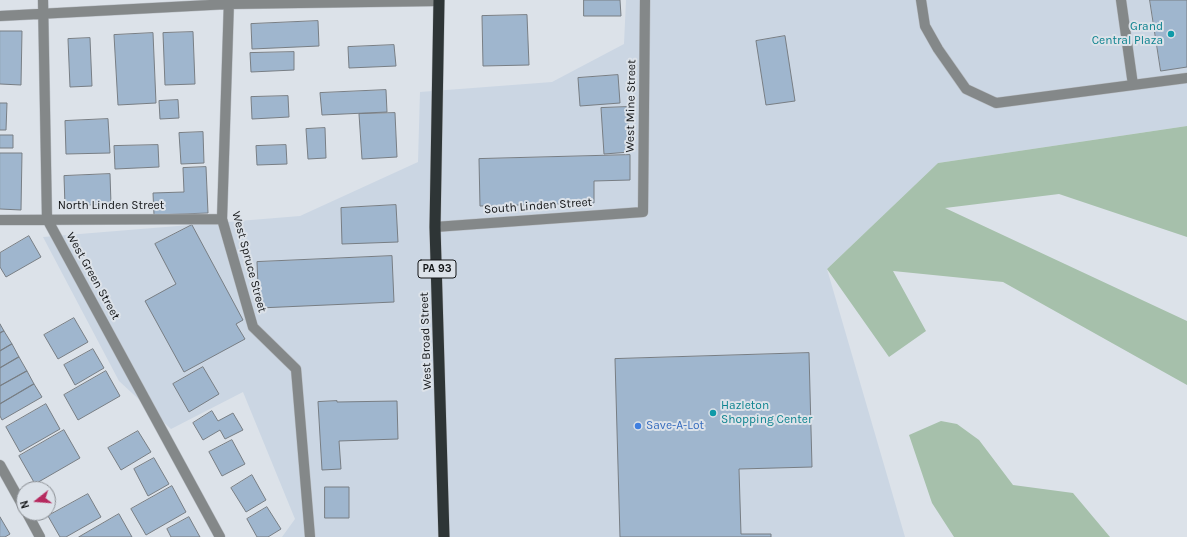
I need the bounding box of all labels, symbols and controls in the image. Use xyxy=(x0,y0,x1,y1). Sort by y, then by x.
place label: Grand Central Plaza xyxy=(1092,20,1163,48)
marker: Grand Central Plaza xyxy=(1166,29,1176,39)
street label: West Mine Street xyxy=(623,59,639,153)
street label: South Linden Street xyxy=(483,195,593,217)
street label: North Linden Street xyxy=(58,199,164,213)
street label: West Spruce Street xyxy=(229,210,269,314)
street label: West Green Street xyxy=(63,230,123,322)
road number: PA 93 xyxy=(418,260,456,278)
street label: West Broad Street xyxy=(417,292,435,390)
place label: Hazleton Shopping Center xyxy=(721,399,812,427)
marker: Hazleton Shopping Center xyxy=(708,408,718,418)
place label: Save-A-Lot xyxy=(646,419,704,433)
marker: Save-A-Lot xyxy=(633,421,643,431)
north arrow xyxy=(16,481,56,521)
text: N xyxy=(18,499,32,510)

